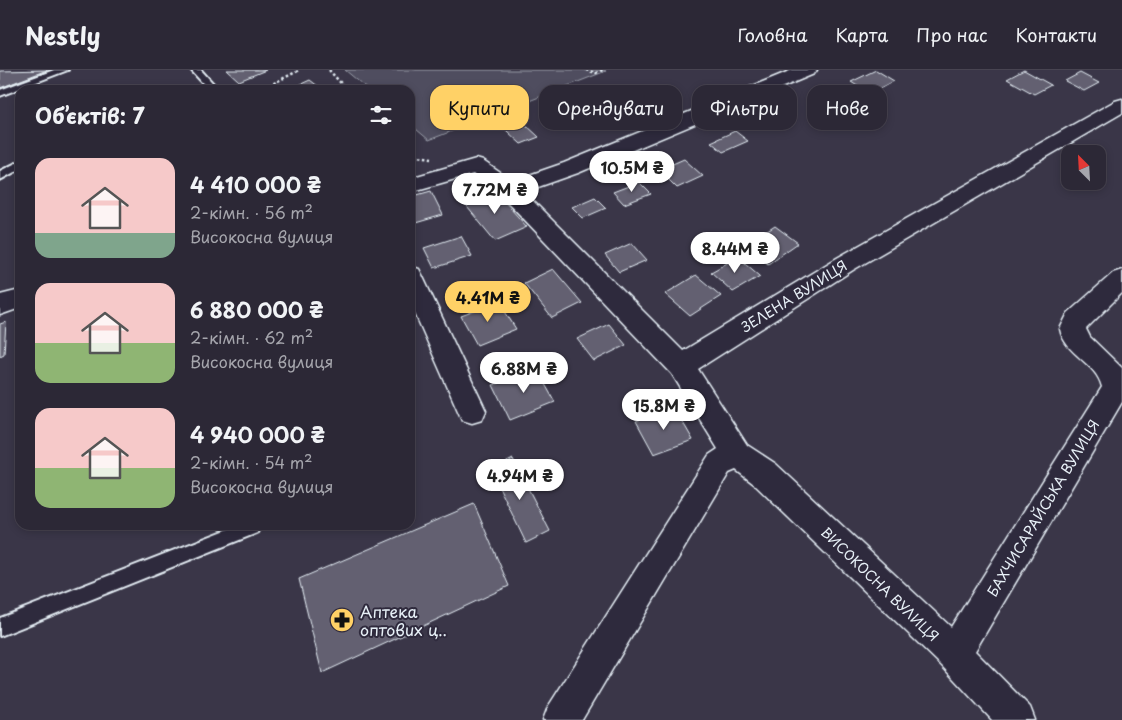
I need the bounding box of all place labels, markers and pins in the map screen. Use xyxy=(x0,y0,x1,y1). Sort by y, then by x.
pin: 10.5M ₴ xyxy=(586,150,678,193)
pin: 7.72M ₴ xyxy=(449,172,541,215)
pin: 8.44M ₴ xyxy=(689,232,781,274)
pin: 4.41M ₴ xyxy=(442,280,534,323)
pin: 6.88M ₴ xyxy=(478,352,570,394)
pin: 15.8M ₴ xyxy=(618,388,710,431)
pin: 4.94M ₴ xyxy=(474,458,566,501)
place label: Аптека оптових ц‥ xyxy=(360,599,447,641)
pharmacy icon: Аптека оптових ц‥ xyxy=(329,607,355,633)

